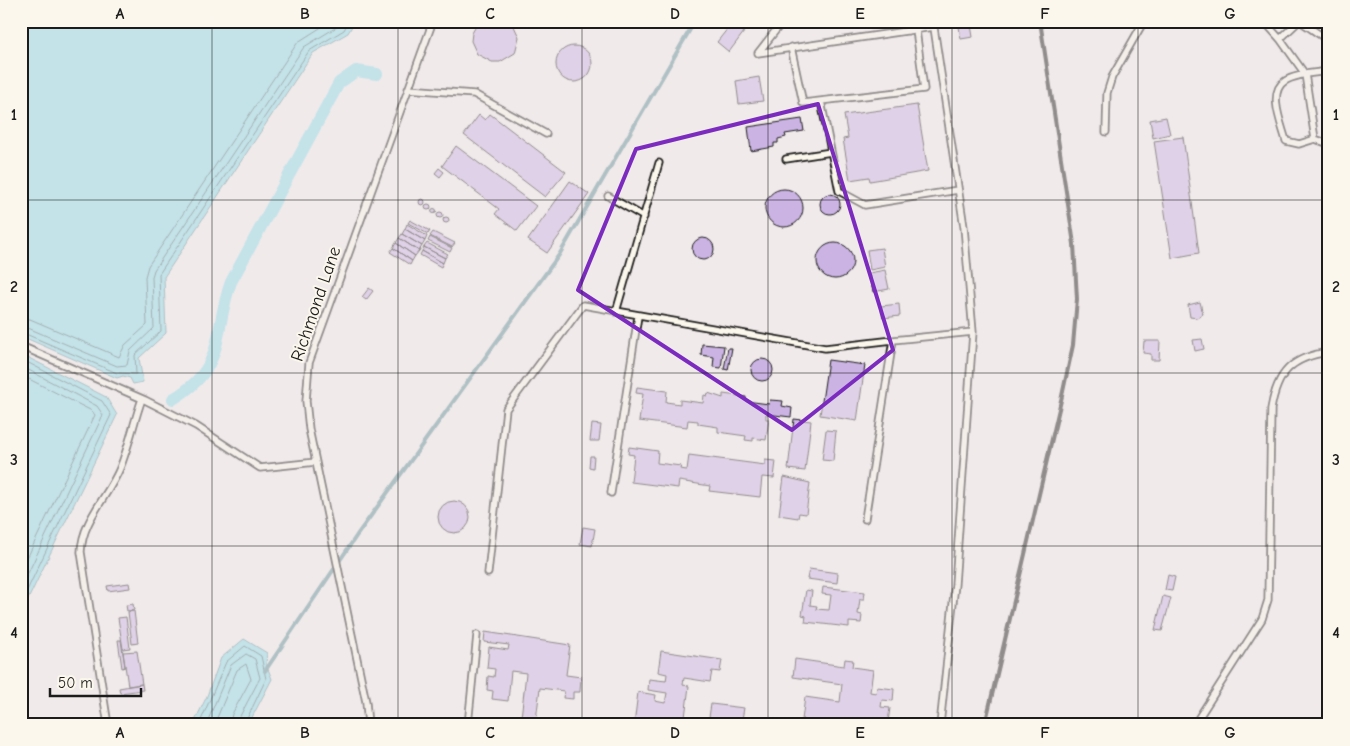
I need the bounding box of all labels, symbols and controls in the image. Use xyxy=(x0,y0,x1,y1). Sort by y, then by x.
text: A xyxy=(116,5,125,23)
text: B xyxy=(300,5,310,23)
text: C xyxy=(485,5,495,23)
text: D xyxy=(670,5,680,23)
text: E xyxy=(855,5,865,23)
text: F xyxy=(1040,5,1050,23)
text: G xyxy=(1224,5,1236,23)
text: 1 xyxy=(11,106,17,124)
text: 1 xyxy=(1333,106,1339,124)
street label: Richmond Lane xyxy=(287,244,345,364)
text: 2 xyxy=(10,278,18,296)
text: 2 xyxy=(1332,278,1340,296)
text: 3 xyxy=(10,451,18,469)
text: 3 xyxy=(1332,451,1340,469)
text: 4 xyxy=(10,624,18,642)
text: 4 xyxy=(1332,624,1340,642)
scale bar xyxy=(50,666,141,698)
text: 50 m xyxy=(58,674,93,692)
text: A xyxy=(116,724,125,742)
text: B xyxy=(300,724,310,742)
text: C xyxy=(485,724,495,742)
text: D xyxy=(670,724,680,742)
text: E xyxy=(855,724,865,742)
text: F xyxy=(1040,724,1050,742)
text: G xyxy=(1224,724,1236,742)

